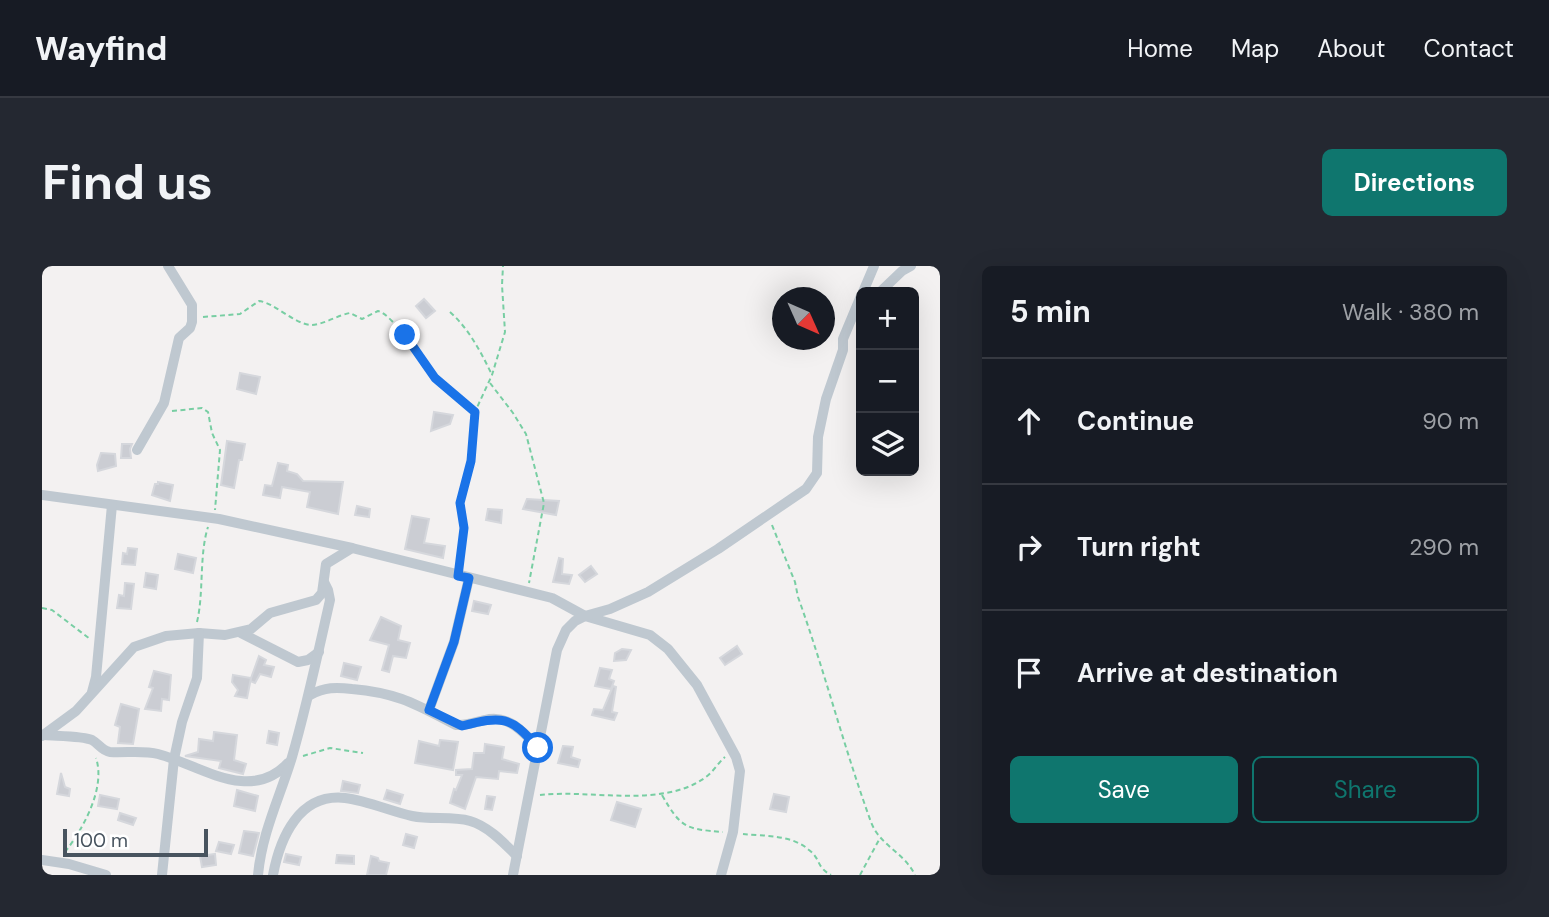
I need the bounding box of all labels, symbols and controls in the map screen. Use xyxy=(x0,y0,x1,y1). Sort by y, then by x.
text: Wayfind xyxy=(35,27,167,70)
text: Home xyxy=(1127,33,1193,64)
text: Map xyxy=(1231,33,1279,64)
text: About xyxy=(1317,33,1386,64)
text: Contact xyxy=(1424,33,1514,64)
button: Directions xyxy=(1322,149,1507,216)
text: Find us xyxy=(42,150,213,214)
north arrow xyxy=(772,287,835,350)
map controls xyxy=(856,287,919,476)
button: + xyxy=(856,287,919,350)
text: 5 min xyxy=(1010,292,1091,331)
text: Walk · 380 m xyxy=(1342,297,1479,327)
route end xyxy=(389,319,420,350)
button: − xyxy=(856,350,919,413)
icon: ahead xyxy=(1010,402,1048,440)
text: Continue xyxy=(1077,404,1194,438)
text: 90 m xyxy=(1422,406,1479,436)
button: layers xyxy=(856,413,919,476)
icon: right xyxy=(1010,528,1048,566)
text: Turn right xyxy=(1077,530,1201,564)
text: 290 m xyxy=(1409,532,1479,562)
icon: arrive xyxy=(1010,654,1048,692)
text: Arrive at destination xyxy=(1077,656,1338,690)
route start xyxy=(522,732,553,763)
button: Save xyxy=(1010,756,1238,823)
button: Share xyxy=(1252,756,1479,823)
scale bar xyxy=(63,826,208,858)
text: 100 m xyxy=(74,828,128,853)

